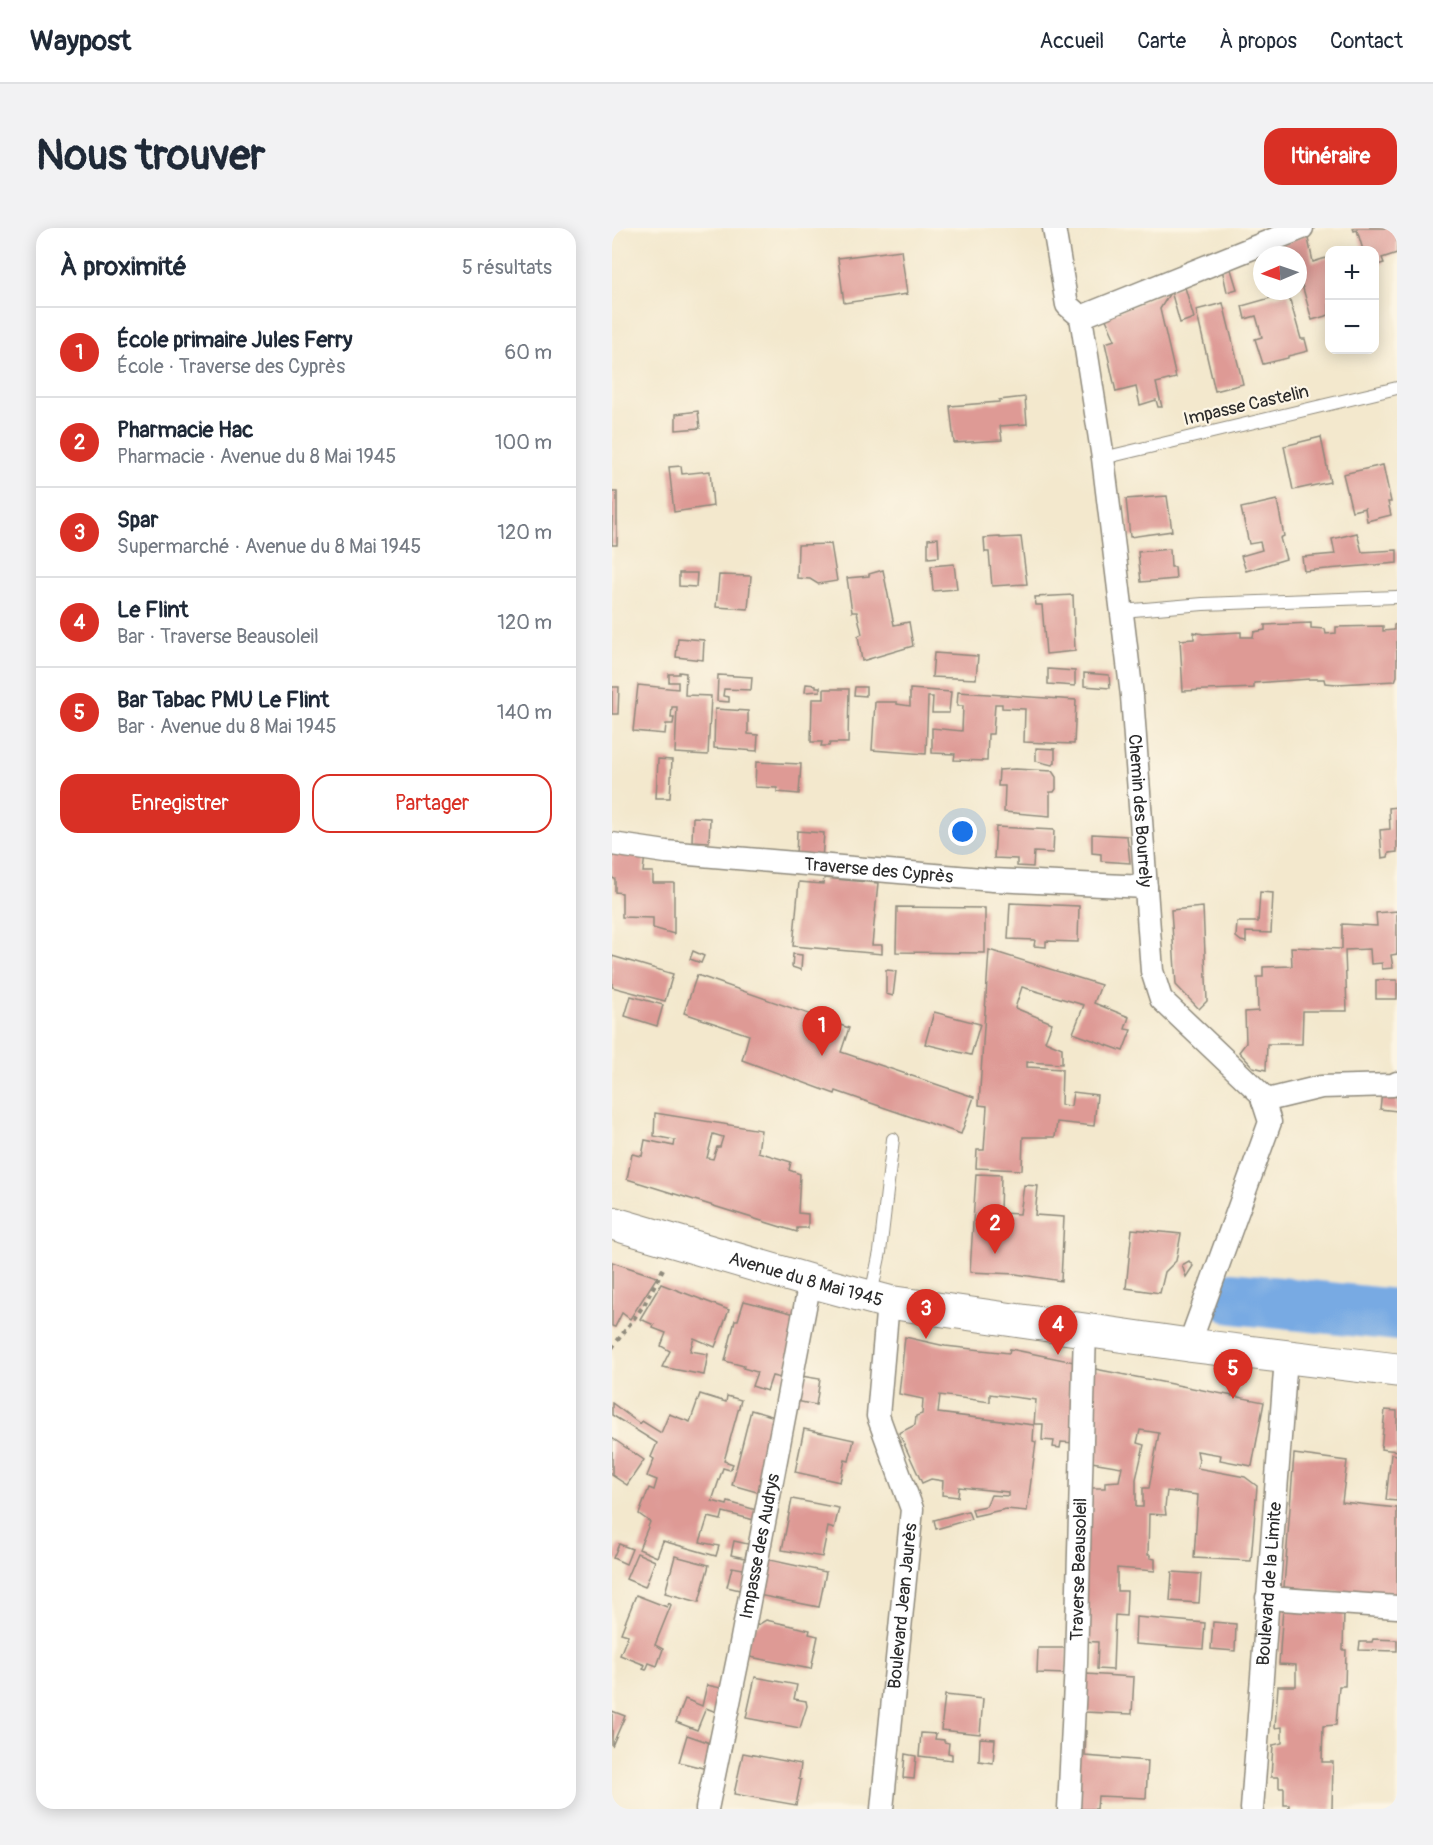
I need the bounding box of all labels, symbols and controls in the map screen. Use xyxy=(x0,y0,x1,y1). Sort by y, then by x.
text: Waypost xyxy=(30,24,131,59)
text: Accueil xyxy=(1040,28,1104,55)
text: Carte xyxy=(1137,28,1186,55)
text: À propos xyxy=(1219,28,1297,55)
text: Contact xyxy=(1330,28,1403,55)
button: Itinéraire xyxy=(1264,128,1397,185)
text: Nous trouver xyxy=(36,130,265,182)
north arrow xyxy=(1253,246,1307,300)
map controls xyxy=(1325,246,1379,354)
button: + xyxy=(1325,246,1379,300)
text: À proximité xyxy=(60,251,187,283)
text: 5 résultats xyxy=(462,255,552,280)
button: − xyxy=(1325,300,1379,354)
text: École primaire Jules Ferry xyxy=(117,326,352,354)
text: 1 xyxy=(76,340,83,365)
text: 60 m xyxy=(505,340,552,365)
text: École · Traverse des Cyprès xyxy=(117,354,345,379)
street label: Impasse Castelin xyxy=(1181,380,1311,431)
text: Pharmacie Hac xyxy=(117,416,253,444)
text: 2 xyxy=(74,430,85,455)
text: 100 m xyxy=(495,430,552,455)
text: Pharmacie · Avenue du 8 Mai 1945 xyxy=(117,444,396,469)
text: Spar xyxy=(117,506,158,534)
text: 3 xyxy=(74,520,85,545)
text: 120 m xyxy=(497,520,552,545)
text: Supermarché · Avenue du 8 Mai 1945 xyxy=(117,534,421,559)
text: Le Flint xyxy=(117,596,188,624)
text: 4 xyxy=(74,610,85,635)
text: 120 m xyxy=(497,610,552,635)
text: Bar · Traverse Beausoleil xyxy=(117,624,319,649)
text: Bar Tabac PMU Le Flint xyxy=(117,686,329,714)
text: 5 xyxy=(74,700,85,725)
text: 140 m xyxy=(497,700,552,725)
text: Bar · Avenue du 8 Mai 1945 xyxy=(117,714,337,739)
street label: Chemin des Bourrely xyxy=(1123,733,1157,888)
button: Enregistrer xyxy=(60,774,300,833)
button: Partager xyxy=(312,774,552,833)
your location xyxy=(948,817,977,846)
street label: Traverse des Cyprès xyxy=(803,853,954,889)
pin: 1 xyxy=(802,1006,842,1056)
pin: 2 xyxy=(976,1204,1015,1254)
street label: Avenue du 8 Mai 1945 xyxy=(726,1247,885,1312)
pin: 3 xyxy=(906,1290,946,1339)
pin: 4 xyxy=(1038,1306,1078,1355)
pin: 5 xyxy=(1214,1350,1252,1399)
street label: Impasse des Audrys xyxy=(735,1472,785,1621)
street label: Traverse Beausoleil xyxy=(1066,1497,1092,1641)
street label: Boulevard de la Limite xyxy=(1252,1501,1287,1666)
street label: Boulevard Jean Jaurès xyxy=(883,1522,923,1690)

